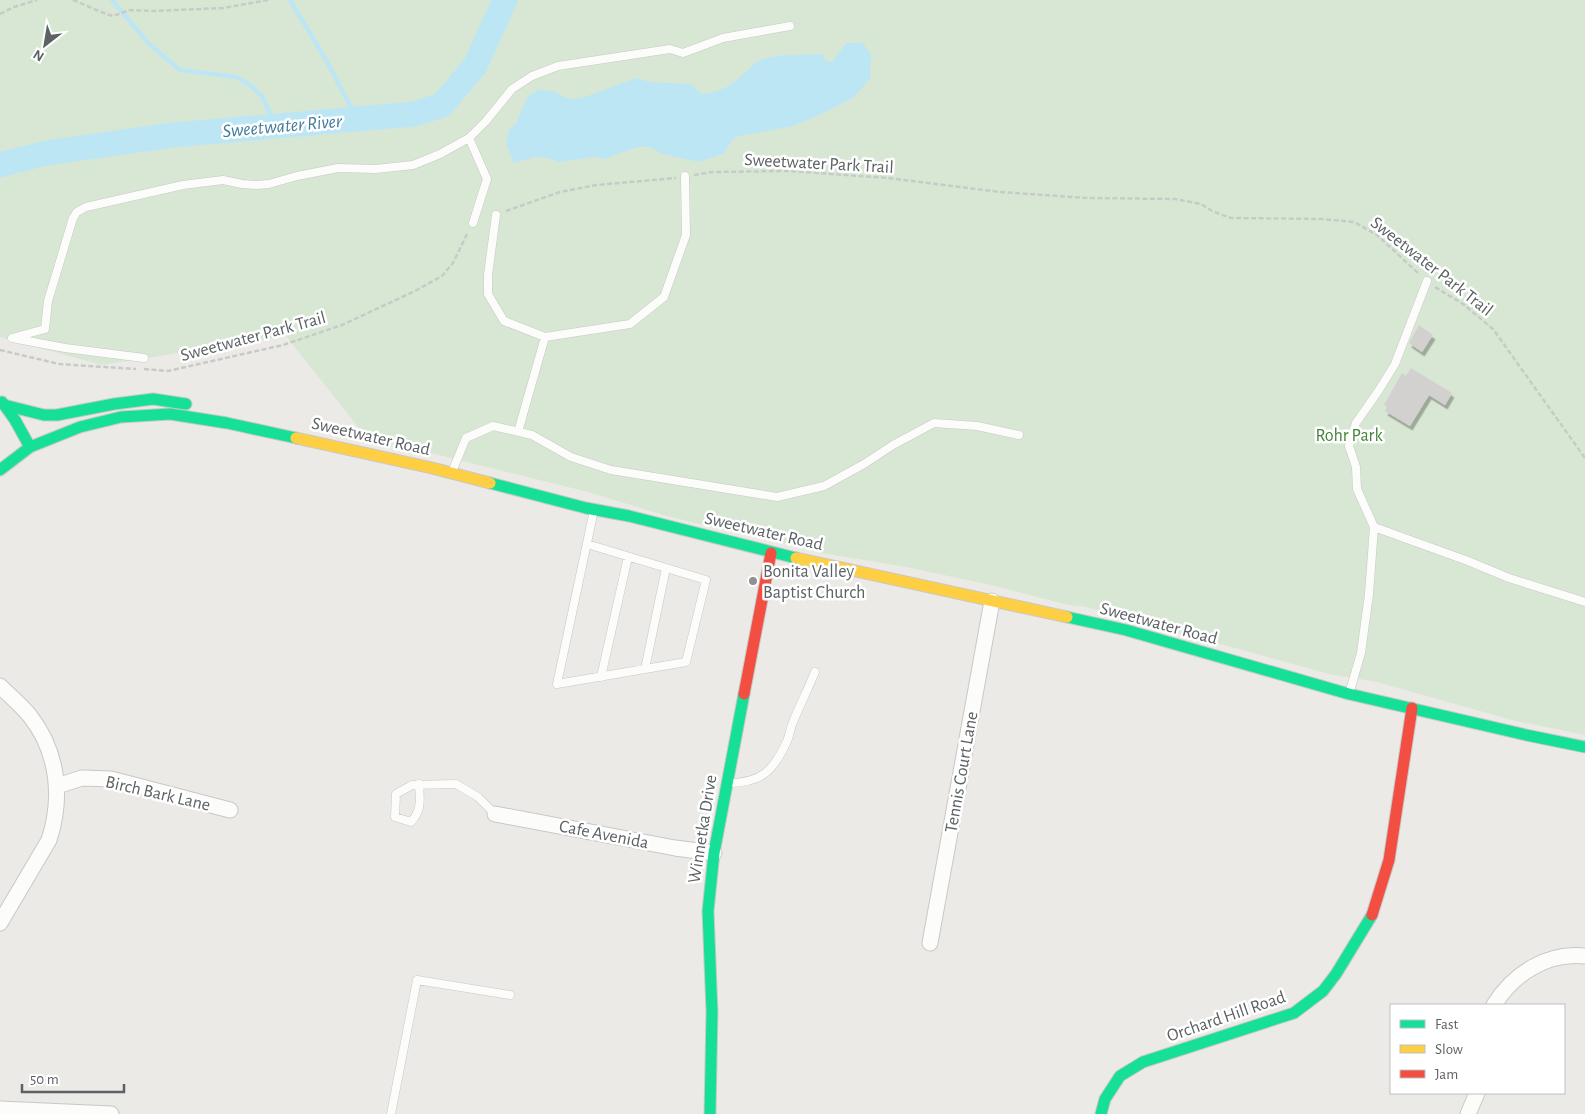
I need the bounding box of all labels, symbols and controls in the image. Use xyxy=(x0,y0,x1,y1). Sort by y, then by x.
north arrow xyxy=(20,20,70,70)
text: N xyxy=(31,47,47,64)
water label: Sweetwater River xyxy=(222,112,343,141)
street label: Sweetwater Park Trail xyxy=(744,151,894,177)
street label: Sweetwater Park Trail xyxy=(1367,214,1496,320)
street label: Sweetwater Park Trail xyxy=(179,309,328,365)
street label: Sweetwater Road xyxy=(310,415,432,459)
park label: Rohr Park xyxy=(1315,427,1383,445)
street label: Sweetwater Road xyxy=(703,510,825,554)
place label: Bonita Valley Baptist Church xyxy=(763,563,865,602)
marker: Bonita Valley Baptist Church xyxy=(747,575,759,587)
street label: Sweetwater Road xyxy=(1098,600,1219,648)
street label: Tennis Court Lane xyxy=(942,710,982,834)
street label: Birch Bark Lane xyxy=(104,773,212,815)
street label: Winnetka Drive xyxy=(686,774,720,885)
street label: Cafe Avenida xyxy=(557,817,650,852)
street label: Orchard Hill Road xyxy=(1165,988,1288,1046)
legend xyxy=(1390,1004,1565,1094)
text: Fast xyxy=(1435,1017,1459,1032)
text: Slow xyxy=(1435,1042,1463,1057)
scale bar xyxy=(22,1062,125,1094)
text: Jam xyxy=(1435,1067,1458,1082)
text: 50 m xyxy=(30,1072,59,1087)

